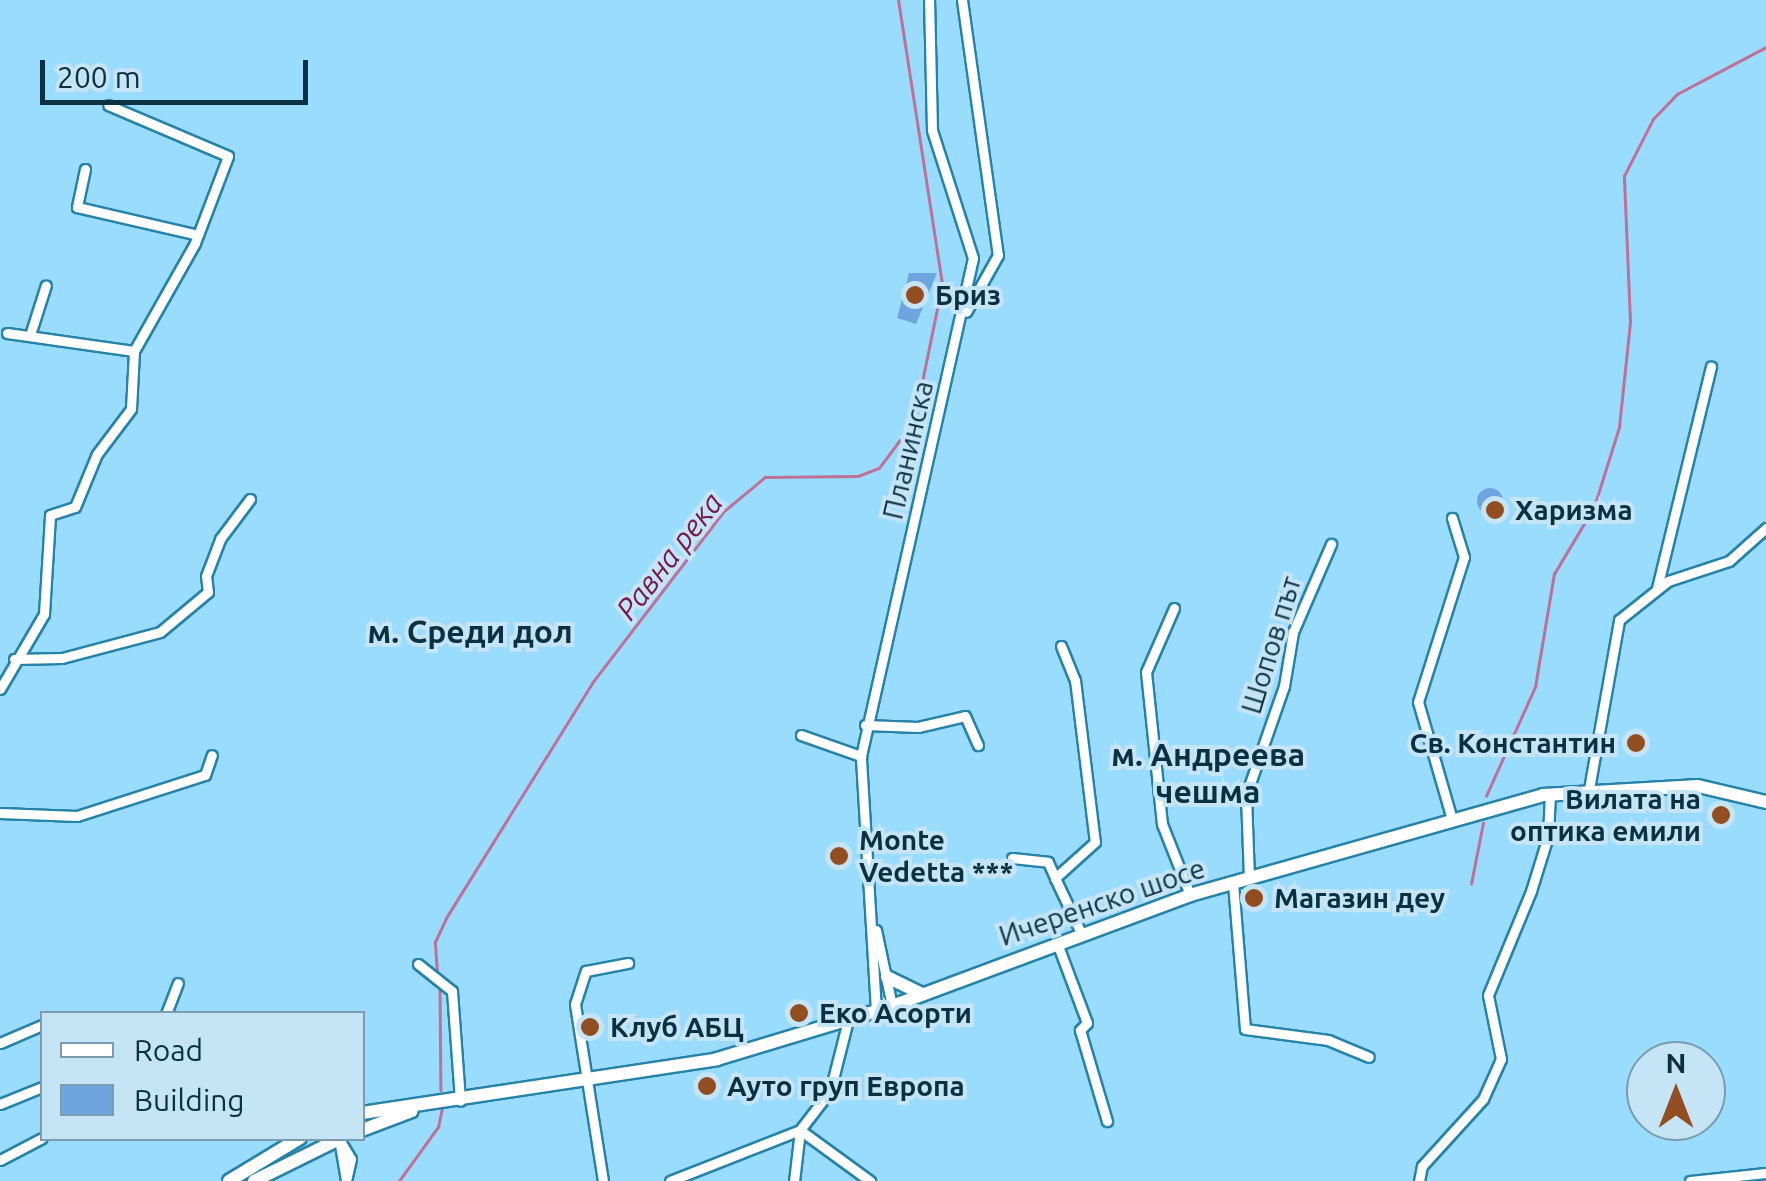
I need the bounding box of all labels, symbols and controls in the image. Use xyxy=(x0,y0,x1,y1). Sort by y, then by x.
scale bar xyxy=(45,40,312,102)
text: 200 m xyxy=(57,60,141,94)
place label: Бриз xyxy=(935,278,1001,312)
marker: Бриз xyxy=(904,284,926,306)
street label: Планинска xyxy=(876,377,940,523)
water label: Равна река xyxy=(608,485,730,627)
place label: Харизма xyxy=(1515,493,1633,527)
marker: Харизма xyxy=(1484,499,1506,521)
street label: Шопов път xyxy=(1234,572,1308,718)
district label: м. Среди дол xyxy=(367,612,573,650)
place label: Св. Константин xyxy=(1409,726,1616,760)
marker: Св. Константин xyxy=(1625,732,1647,754)
district label: м. Андреева чешма xyxy=(1111,736,1305,811)
place label: Вилата на оптика емили xyxy=(1510,782,1701,848)
marker: Вилата на оптика емили xyxy=(1710,804,1732,826)
place label: Monte Vedetta *** xyxy=(859,823,1013,889)
marker: Monte Vedetta *** xyxy=(828,845,850,867)
street label: Ичеренско шосе xyxy=(995,851,1209,953)
place label: Магазин деу xyxy=(1274,881,1445,915)
marker: Магазин деу xyxy=(1243,887,1265,909)
place label: Еко Асорти xyxy=(819,996,972,1030)
marker: Еко Асорти xyxy=(788,1002,810,1024)
place label: Клуб АБЦ xyxy=(610,1010,744,1044)
legend xyxy=(40,1011,365,1141)
marker: Клуб АБЦ xyxy=(579,1016,601,1038)
text: Road xyxy=(134,1033,203,1067)
north arrow xyxy=(1626,1041,1726,1141)
text: N xyxy=(1666,1047,1686,1078)
place label: Ауто груп Европа xyxy=(727,1069,965,1103)
marker: Ауто груп Европа xyxy=(696,1075,718,1097)
text: Building xyxy=(134,1083,245,1117)

